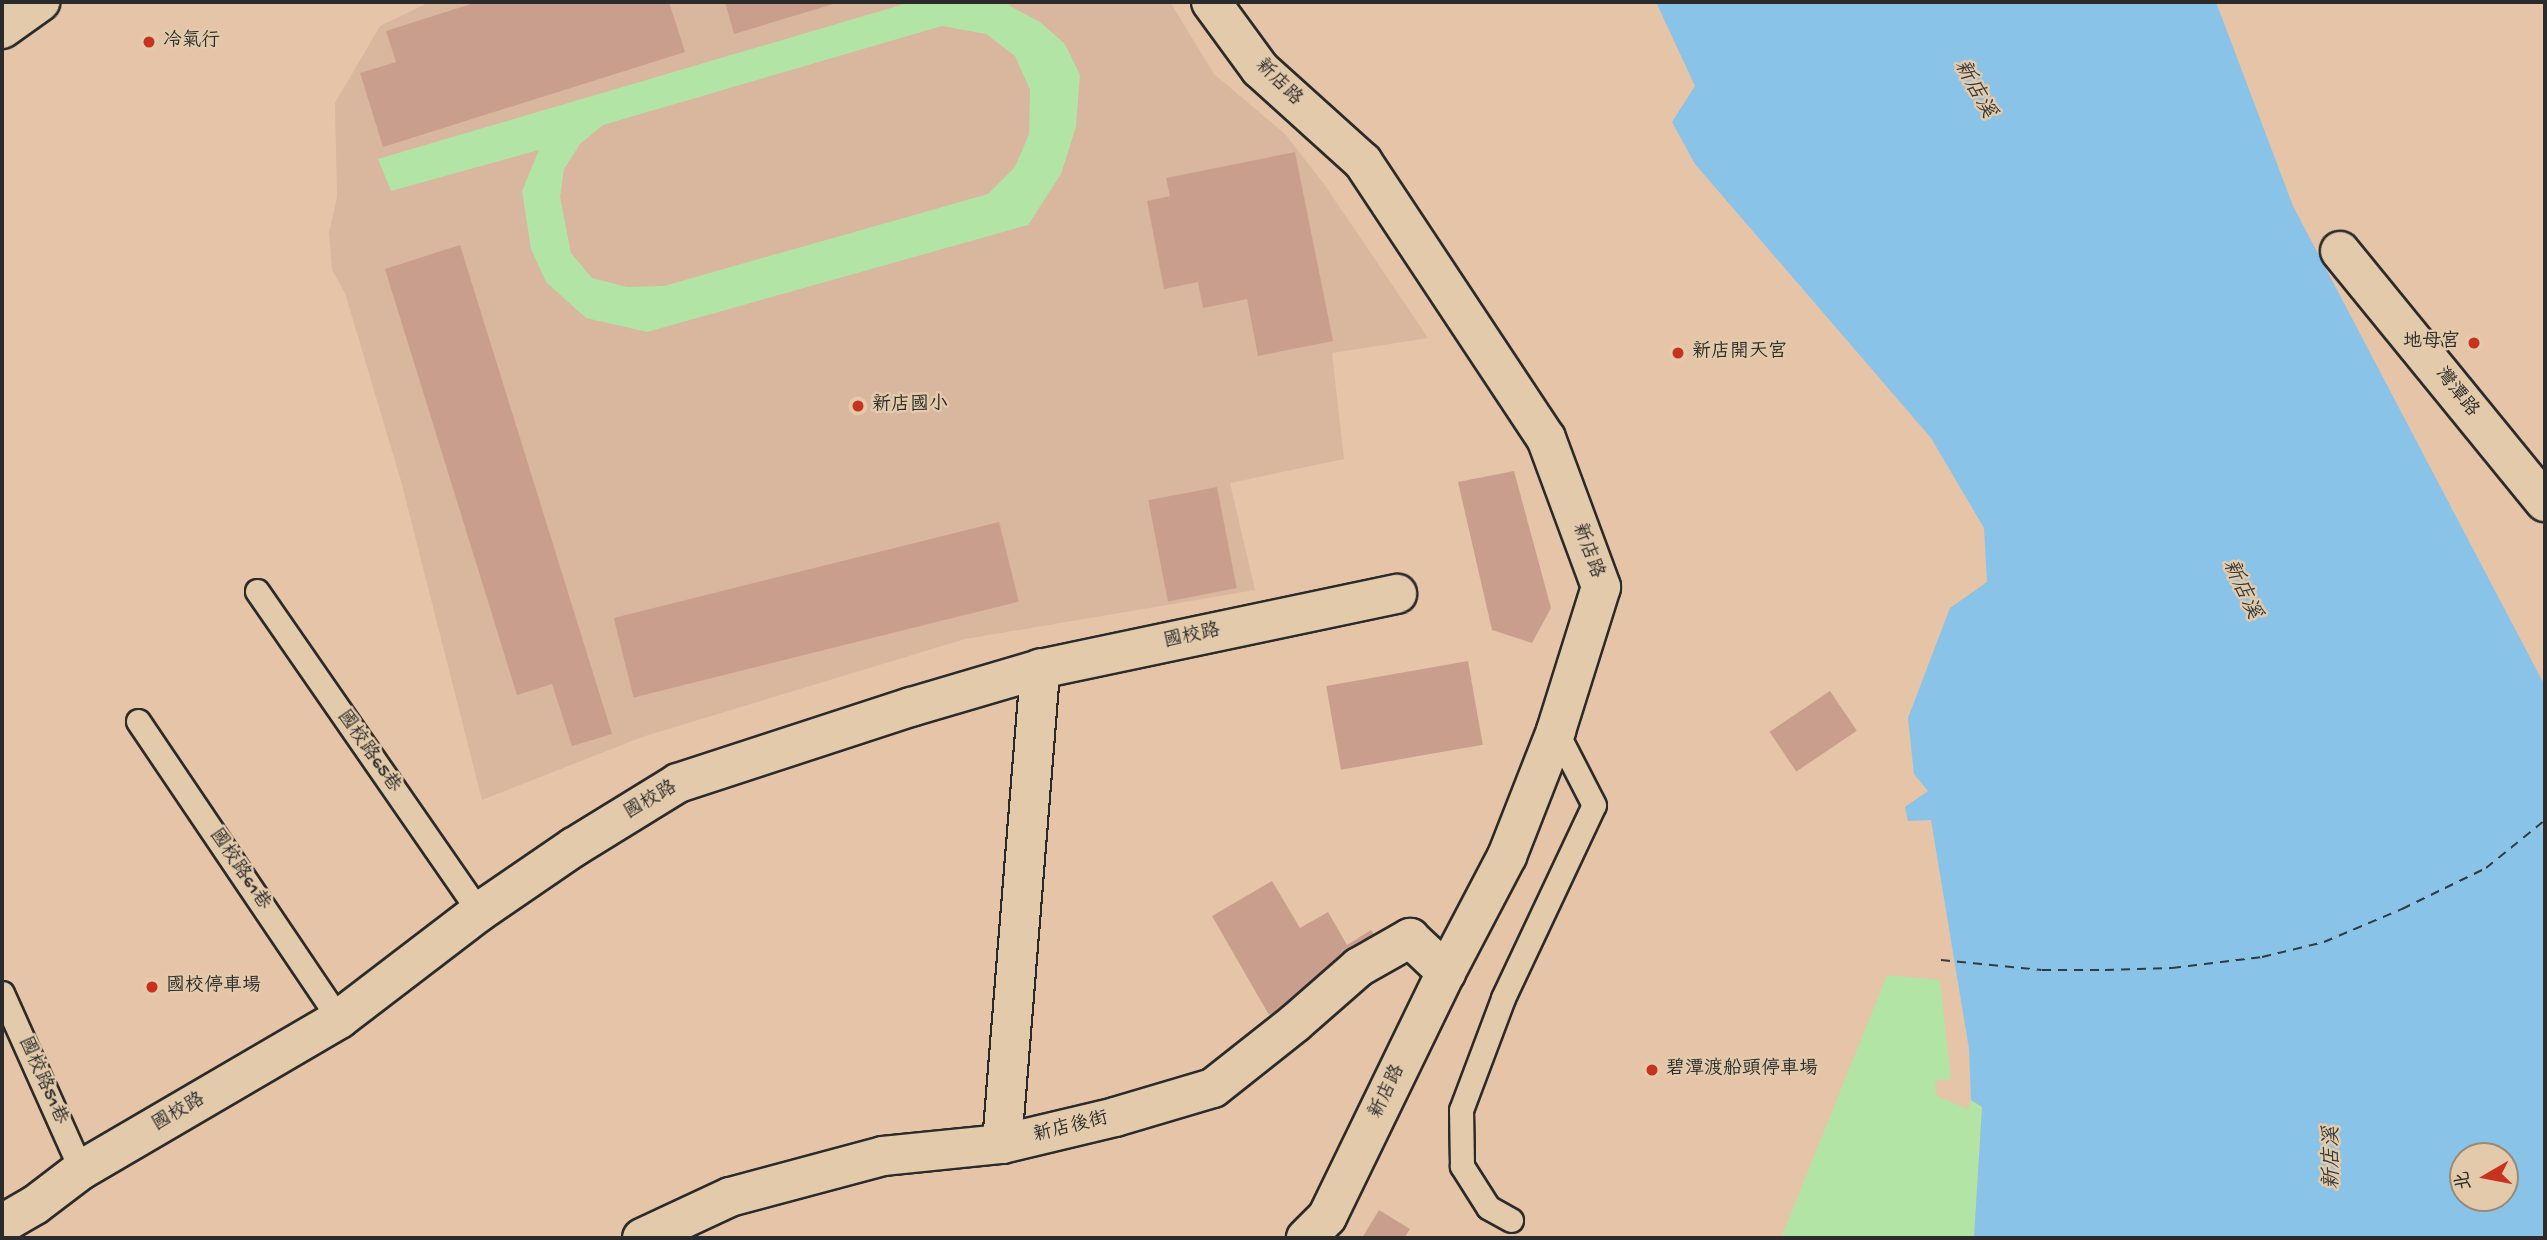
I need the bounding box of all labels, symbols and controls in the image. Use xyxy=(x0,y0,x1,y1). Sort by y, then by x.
place label: 冷氣行 xyxy=(163,31,220,53)
marker: 冷氣行 xyxy=(141,34,157,50)
street label: 新店路 xyxy=(1250,55,1306,111)
water label: 新店溪 xyxy=(1947,56,1999,124)
place label: 地母宮 xyxy=(2403,332,2460,354)
marker: 地母宮 xyxy=(2466,335,2482,351)
place label: 新店開天宮 xyxy=(1692,342,1787,364)
marker: 新店開天宮 xyxy=(1670,345,1686,361)
street label: 灣潭路 xyxy=(2429,364,2483,422)
place label: 新店國小 xyxy=(872,395,948,417)
marker: 新店國小 xyxy=(850,398,866,414)
street label: 新店路 xyxy=(1567,520,1607,582)
water label: 新店溪 xyxy=(2215,556,2265,624)
street label: 國校路 xyxy=(1162,620,1222,654)
street label: 國校路65巷 xyxy=(331,706,405,798)
street label: 國校路 xyxy=(621,777,681,825)
street label: 國校路61巷 xyxy=(203,825,275,915)
place label: 國校停車場 xyxy=(166,976,261,998)
marker: 國校停車場 xyxy=(144,979,160,995)
street label: 國校路51巷 xyxy=(13,1034,71,1128)
place label: 碧潭渡船頭停車場 xyxy=(1666,1059,1818,1081)
street label: 新店路 xyxy=(1365,1061,1411,1123)
marker: 碧潭渡船頭停車場 xyxy=(1644,1062,1660,1078)
street label: 國校路 xyxy=(149,1089,209,1137)
street label: 新店後街 xyxy=(1031,1108,1111,1148)
water label: 新店溪 xyxy=(2321,1127,2347,1189)
north arrow xyxy=(2449,1142,2519,1212)
text: 北 xyxy=(2452,1169,2478,1192)

